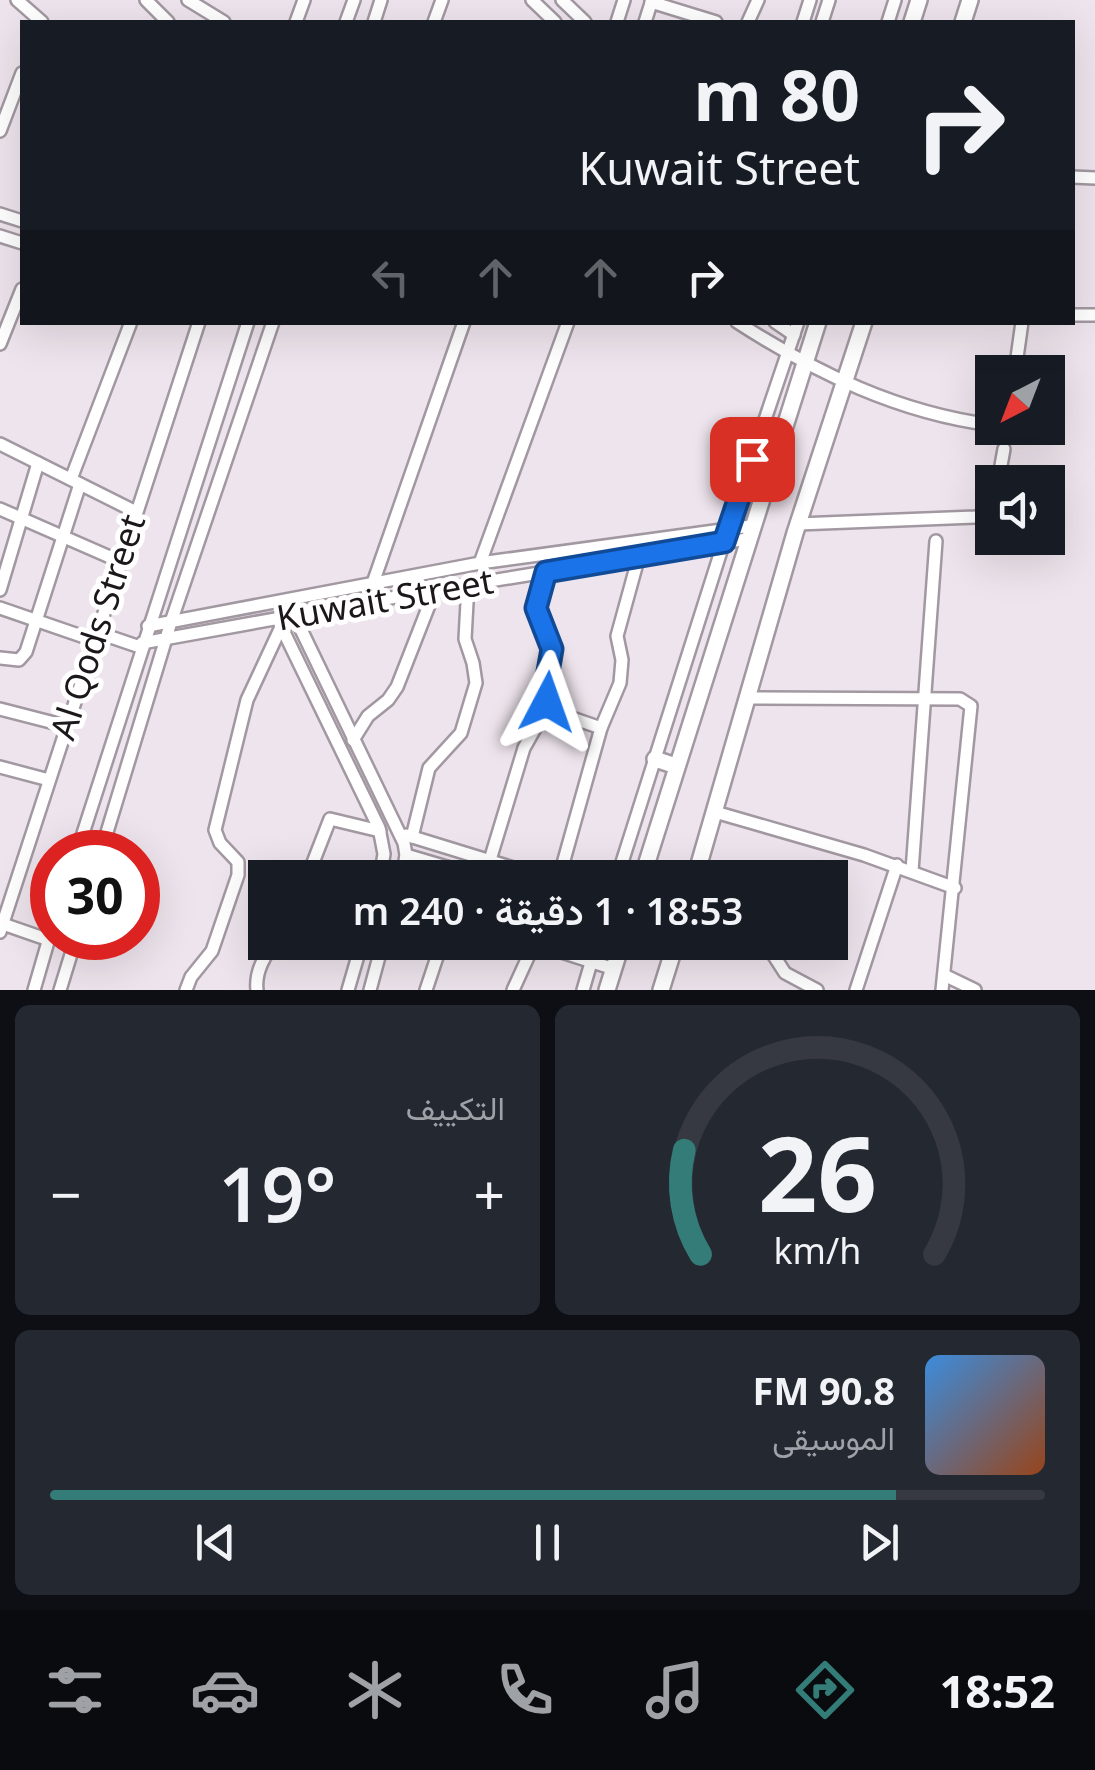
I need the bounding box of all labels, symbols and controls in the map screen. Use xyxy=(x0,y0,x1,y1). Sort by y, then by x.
text: 80 m xyxy=(693,46,860,142)
icon: right xyxy=(895,60,1025,190)
text: Kuwait Street xyxy=(579,137,860,198)
icon: left xyxy=(363,250,418,305)
icon: ahead xyxy=(468,250,523,305)
icon: ahead xyxy=(573,250,628,305)
icon: right xyxy=(678,250,733,305)
north arrow xyxy=(975,355,1065,445)
map controls xyxy=(975,355,1065,555)
pin xyxy=(710,417,795,502)
icon: arrive xyxy=(725,432,780,487)
button: sound xyxy=(975,465,1065,555)
street label: Al Qods Street xyxy=(38,508,155,745)
street label: Kuwait Street xyxy=(273,556,497,641)
position arrow xyxy=(495,650,599,754)
speed limit sign: 30 xyxy=(30,830,160,960)
text: 18:53 · 1 دقيقة · 240 m xyxy=(353,884,743,936)
text: التكييف xyxy=(406,1086,505,1129)
text: 26 xyxy=(758,1101,877,1242)
text: 19° xyxy=(219,1142,336,1244)
text: − xyxy=(50,1156,81,1231)
text: + xyxy=(474,1156,505,1231)
text: km/h xyxy=(774,1226,861,1274)
text: 90.8 FM xyxy=(753,1364,895,1416)
text: الموسيقى xyxy=(772,1416,895,1459)
icon: previous xyxy=(188,1515,243,1570)
icon: pause xyxy=(520,1515,575,1570)
icon: next xyxy=(852,1515,907,1570)
icon: filters xyxy=(40,1655,110,1725)
icon: car xyxy=(190,1655,260,1725)
icon: climate xyxy=(340,1655,410,1725)
icon: phone xyxy=(490,1655,560,1725)
icon: music xyxy=(640,1655,710,1725)
icon: directions xyxy=(790,1655,860,1725)
text: 18:52 xyxy=(939,1660,1055,1721)

